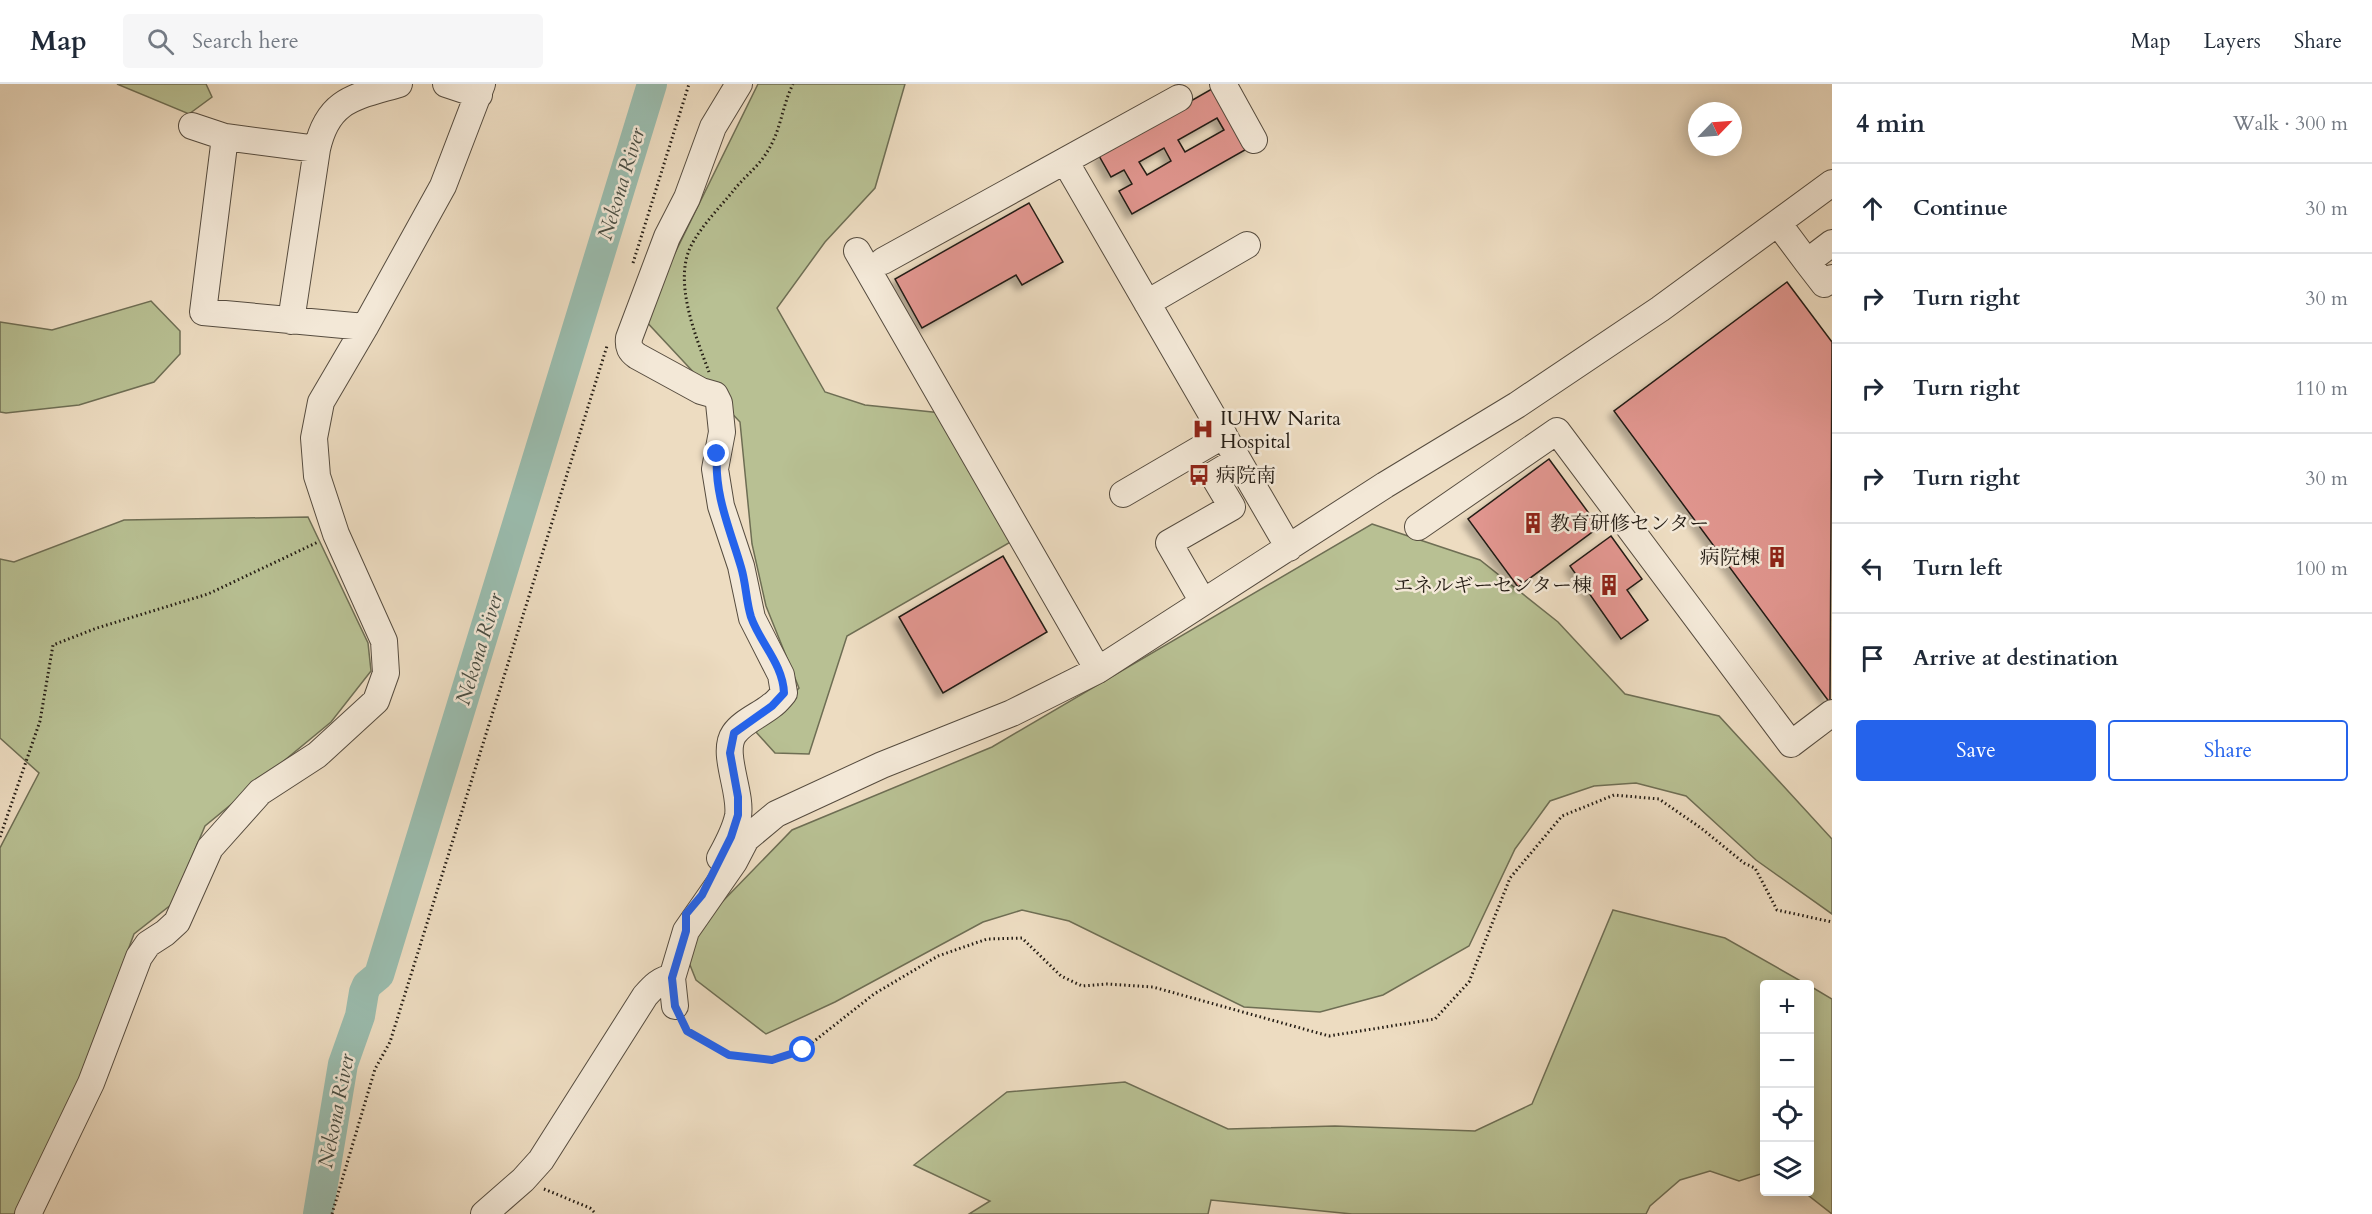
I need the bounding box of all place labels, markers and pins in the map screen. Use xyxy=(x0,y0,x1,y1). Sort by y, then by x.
place label: IUHW Narita Hospital xyxy=(1220,405,1341,455)
hospital icon: IUHW Narita Hospital xyxy=(1191,417,1215,441)
place label: 病院南 xyxy=(1216,462,1276,489)
bus stop icon: 病院南 xyxy=(1187,463,1211,487)
place label: 教育研修センター xyxy=(1550,510,1709,537)
building icon: 教育研修センター xyxy=(1521,511,1545,535)
place label: 病院棟 xyxy=(1700,544,1760,571)
building icon: 病院棟 xyxy=(1765,545,1789,569)
place label: エネルギーセンター棟 xyxy=(1393,572,1592,599)
building icon: エネルギーセンター棟 xyxy=(1597,573,1621,597)

